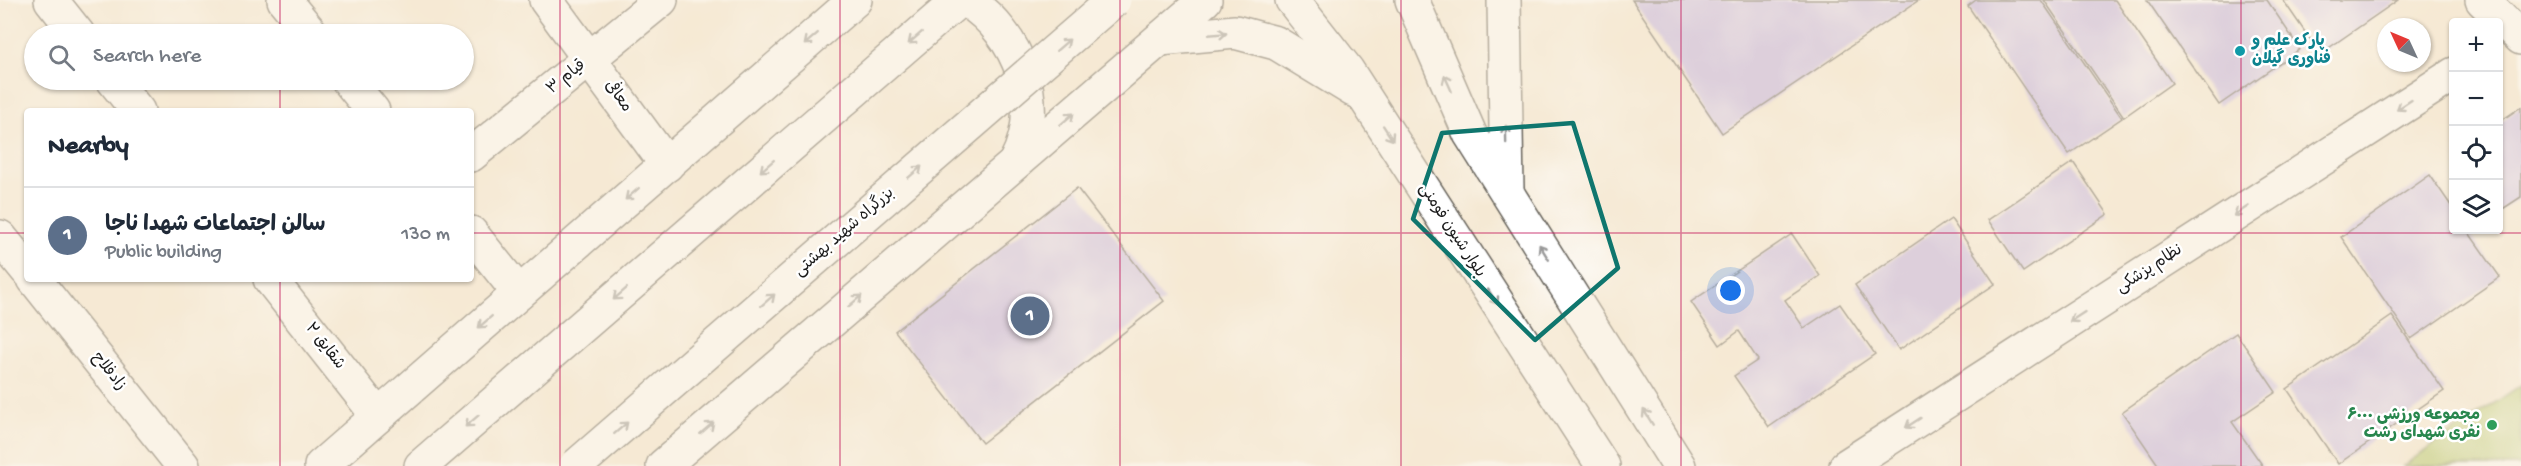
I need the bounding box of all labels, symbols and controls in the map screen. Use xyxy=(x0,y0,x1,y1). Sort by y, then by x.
north arrow xyxy=(2377,18,2431,72)
map controls xyxy=(2449,18,2503,234)
button: + xyxy=(2449,18,2503,72)
search box xyxy=(24,24,474,90)
one-way arrow xyxy=(1207,28,1227,39)
one-way arrow xyxy=(907,31,922,45)
one-way arrow xyxy=(803,32,819,45)
place label: پارک علم و فناوری گیلان xyxy=(2251,32,2331,70)
one-way arrow xyxy=(1055,38,1070,52)
icon: search xyxy=(45,41,78,74)
text: Search here xyxy=(93,44,201,70)
marker: پارک علم و فناوری گیلان xyxy=(2233,44,2247,58)
street label: قیام ۳ xyxy=(544,57,590,99)
button: − xyxy=(2449,72,2503,126)
one-way arrow xyxy=(1442,74,1453,92)
street label: معافی xyxy=(599,76,637,117)
one-way arrow xyxy=(2396,99,2413,112)
one-way arrow xyxy=(1059,112,1074,126)
one-way arrow xyxy=(1381,124,1394,141)
one-way arrow xyxy=(1501,124,1512,144)
button: locate xyxy=(2449,126,2503,180)
text: Nearby xyxy=(48,132,129,163)
one-way arrow xyxy=(760,159,775,173)
one-way arrow xyxy=(908,165,923,179)
street label: بلوار شیون فومنی xyxy=(1414,180,1488,282)
button: layers xyxy=(2449,180,2503,234)
street label: بزرگراه شهید بهشتی xyxy=(789,182,899,282)
one-way arrow xyxy=(624,188,640,201)
one-way arrow xyxy=(2232,205,2249,218)
text: سالن اجتماعات شهدا ناجا xyxy=(105,213,326,239)
text: 1 xyxy=(63,224,72,247)
text: 130 m xyxy=(401,224,450,247)
text: Public building xyxy=(105,242,222,265)
street label: نظام پزشکی xyxy=(2113,242,2187,298)
one-way arrow xyxy=(1538,243,1551,260)
your location xyxy=(1716,276,1745,305)
one-way arrow xyxy=(613,287,628,301)
one-way arrow xyxy=(1487,288,1500,305)
one-way arrow xyxy=(760,293,775,307)
one-way arrow xyxy=(847,294,862,308)
pin: 1 xyxy=(1010,294,1050,338)
one-way arrow xyxy=(2069,311,2086,323)
one-way arrow xyxy=(477,316,493,329)
street label: شقایق ۲ xyxy=(300,320,348,374)
street label: زادفلاح xyxy=(87,349,129,395)
place label: مجموعه ورزشی ۶۰۰۰ نفری شهدای رشت xyxy=(2347,407,2480,444)
one-way arrow xyxy=(1642,408,1655,425)
one-way arrow xyxy=(465,414,481,428)
one-way arrow xyxy=(1905,417,1922,429)
marker: مجموعه ورزشی ۶۰۰۰ نفری شهدای رشت xyxy=(2485,418,2499,432)
one-way arrow xyxy=(613,421,628,435)
one-way arrow xyxy=(699,421,714,435)

